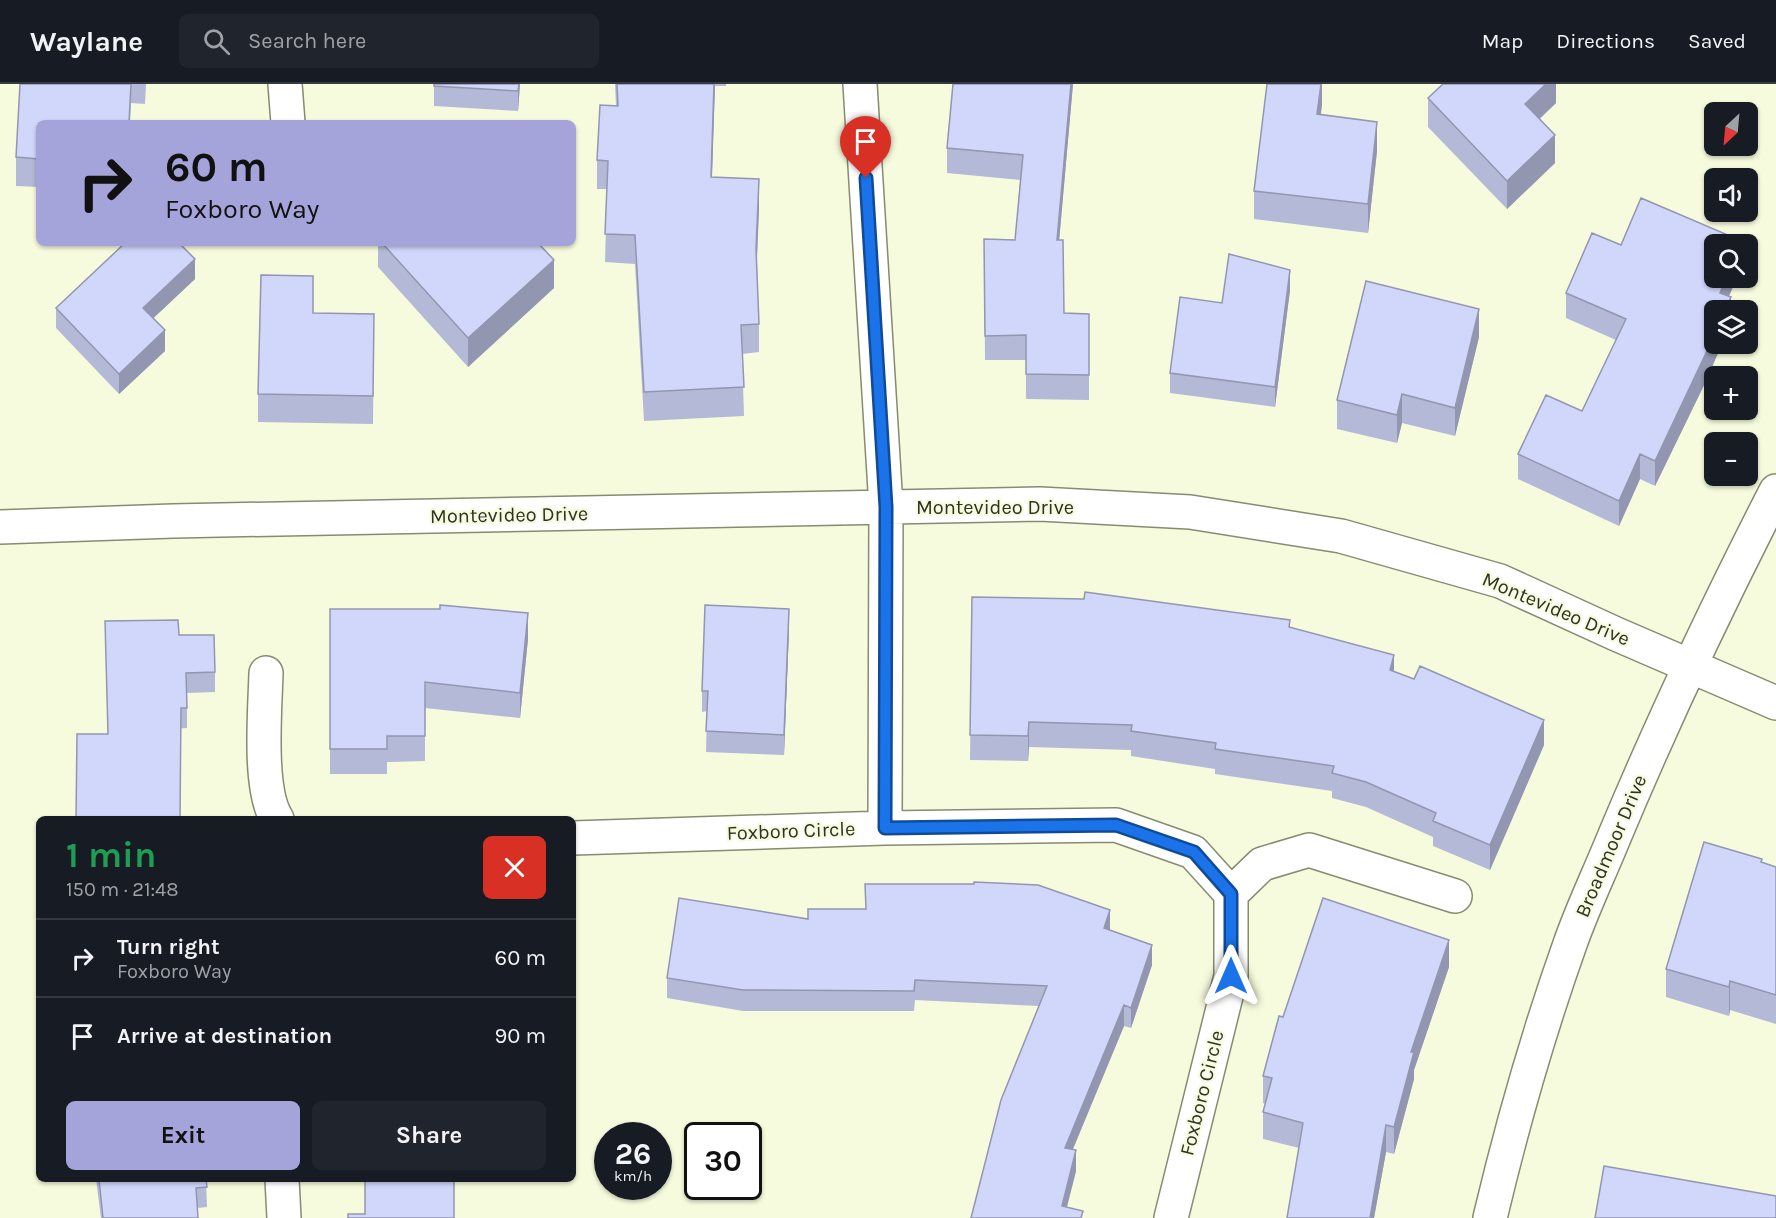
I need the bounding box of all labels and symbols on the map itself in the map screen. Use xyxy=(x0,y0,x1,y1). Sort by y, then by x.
north arrow xyxy=(1704,102,1758,156)
pin xyxy=(840,116,891,178)
street label: Montevideo Drive xyxy=(916,496,1074,519)
street label: Montevideo Drive xyxy=(430,502,588,528)
street label: Montevideo Drive xyxy=(1479,567,1633,651)
street label: Broadmoor Drive xyxy=(1571,771,1651,921)
street label: Foxboro Circle xyxy=(726,817,856,845)
position arrow xyxy=(1199,944,1263,1008)
street label: Foxboro Circle xyxy=(1175,1028,1229,1158)
speed limit sign: 30 xyxy=(684,1122,762,1200)

